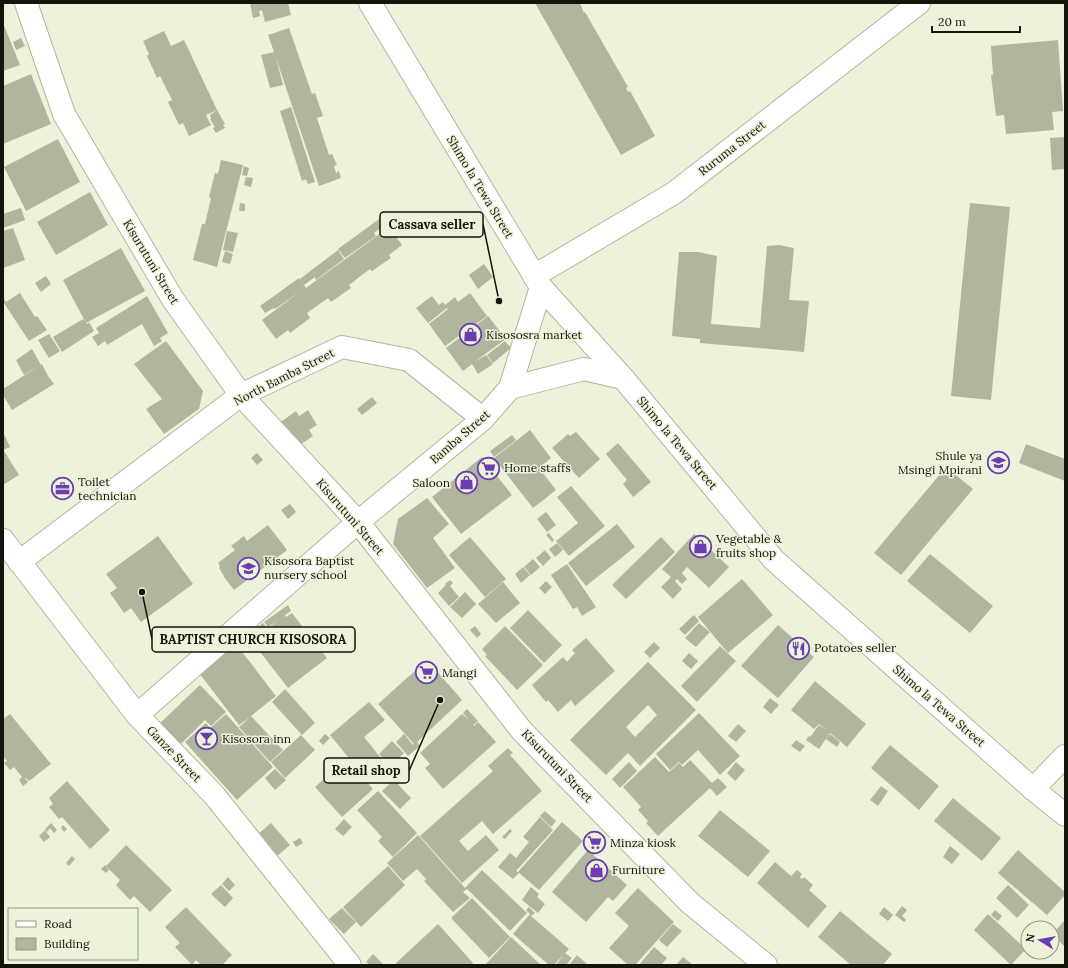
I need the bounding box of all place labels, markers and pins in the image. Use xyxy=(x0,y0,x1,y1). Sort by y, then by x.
callout: Cassava seller xyxy=(380,212,483,237)
shop icon: Kisososra market xyxy=(457,322,483,348)
place label: Kisososra market xyxy=(486,327,583,342)
place label: Shule ya Msingi Mpirani xyxy=(898,448,982,477)
school or university icon: Shule ya Msingi Mpirani xyxy=(985,450,1011,476)
supermarket icon: Home staffs xyxy=(476,455,502,481)
place label: Home staffs xyxy=(504,460,571,475)
shop icon: Saloon xyxy=(453,470,479,496)
place label: Toilet technician xyxy=(78,474,137,503)
place label: Saloon xyxy=(412,475,450,490)
office icon: Toilet technician xyxy=(49,476,75,502)
place label: Vegetable & fruits shop xyxy=(715,531,783,560)
shop icon: Vegetable & fruits shop xyxy=(688,533,714,559)
place label: Kisosora Baptist nursery school xyxy=(264,553,355,582)
school or university icon: Kisosora Baptist nursery school xyxy=(235,555,261,581)
callout: BAPTIST CHURCH KISOSORA xyxy=(152,627,355,652)
restaurant icon: Potatoes seller xyxy=(786,635,812,661)
place label: Potatoes seller xyxy=(814,640,897,655)
supermarket icon: Mangi xyxy=(413,660,439,686)
place label: Mangi xyxy=(442,665,477,680)
bar icon: Kisosora inn xyxy=(193,726,219,752)
place label: Kisosora inn xyxy=(222,731,291,746)
callout: Retail shop xyxy=(324,758,409,783)
supermarket icon: Minza kiosk xyxy=(581,830,607,856)
place label: Minza kiosk xyxy=(610,835,677,850)
shop icon: Furniture xyxy=(583,857,609,883)
place label: Furniture xyxy=(612,862,666,877)

